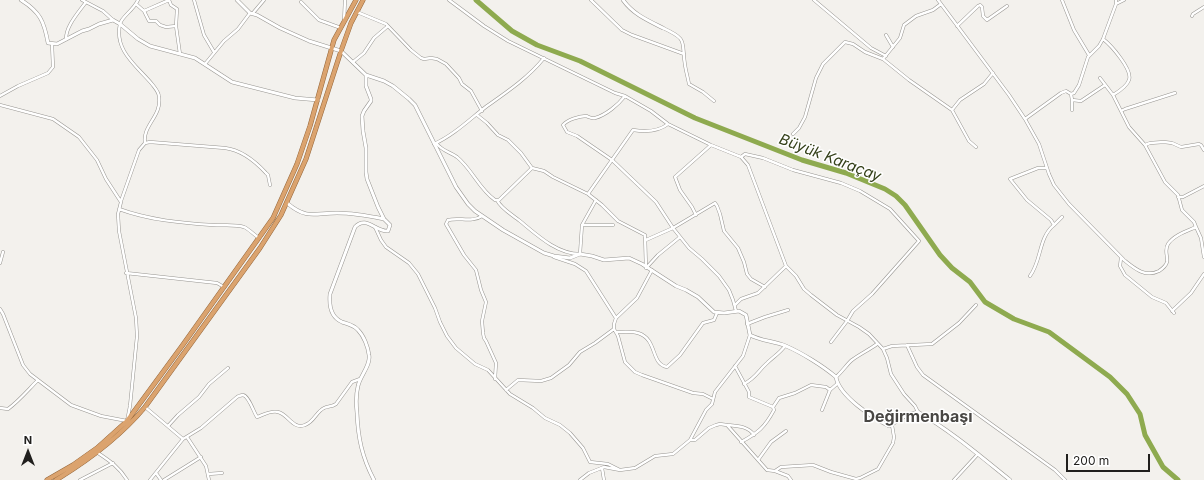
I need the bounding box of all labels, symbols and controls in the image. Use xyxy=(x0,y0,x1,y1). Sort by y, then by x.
water label: Büyük Karaçay xyxy=(776,130,884,186)
district label: Değirmenbaşı xyxy=(863,407,973,427)
north arrow xyxy=(8,432,48,472)
text: N xyxy=(24,433,32,447)
scale bar xyxy=(1068,446,1152,472)
text: 200 m xyxy=(1073,453,1109,468)

